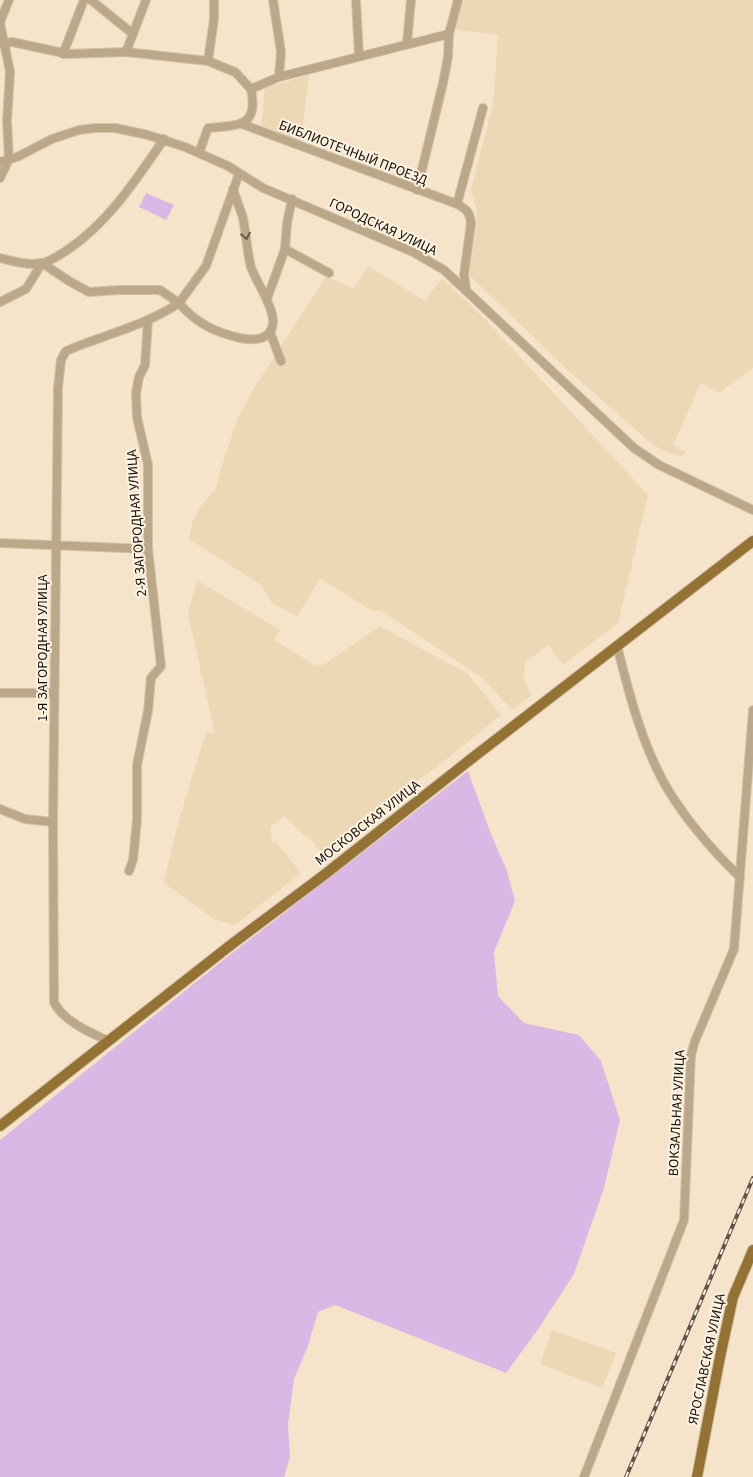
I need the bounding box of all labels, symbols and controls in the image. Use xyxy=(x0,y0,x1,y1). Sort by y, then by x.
street label: БИБЛИОТЕЧНЫЙ ПРОЕЗД xyxy=(276,115,430,191)
street label: ГОРОДСКАЯ УЛИЦА xyxy=(326,193,441,261)
one-way arrow xyxy=(240,232,251,240)
street label: 2-Я ЗАГОРОДНАЯ УЛИЦА xyxy=(122,448,152,597)
street label: 1-Я ЗАГОРОДНАЯ УЛИЦА xyxy=(33,574,53,722)
street label: МОСКОВСКАЯ УЛИЦА xyxy=(311,775,425,870)
street label: ВОКЗАЛЬНАЯ УЛИЦА xyxy=(664,1049,690,1177)
street label: ЯРОСЛАВСКАЯ УЛИЦА xyxy=(683,1291,731,1426)

